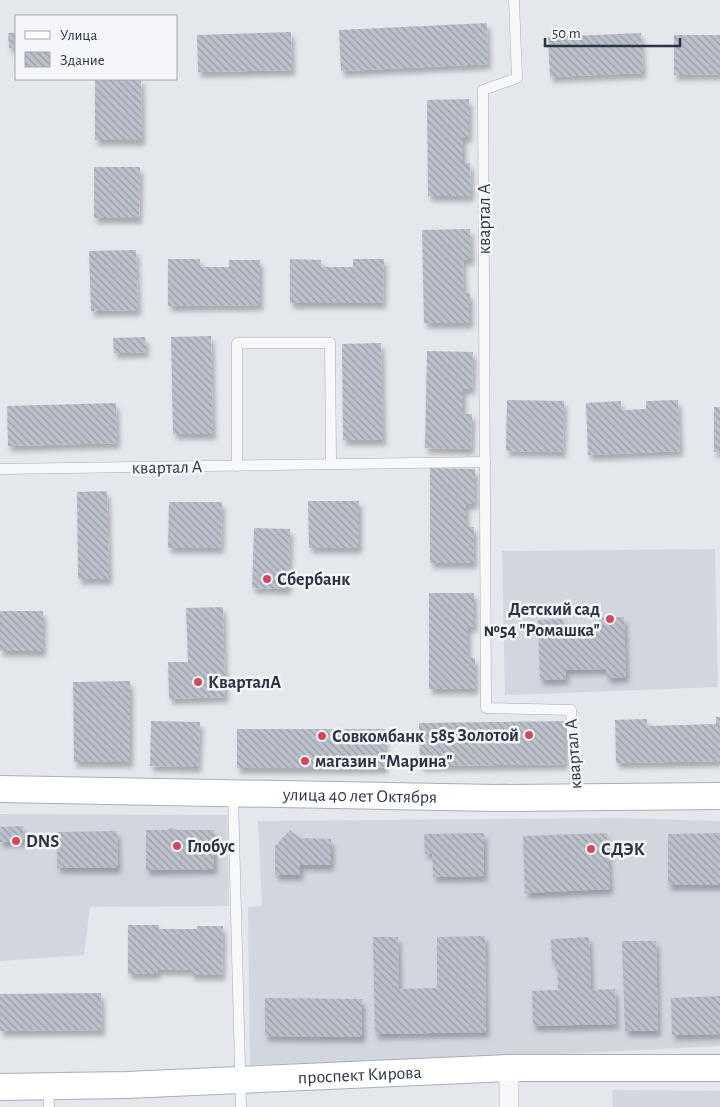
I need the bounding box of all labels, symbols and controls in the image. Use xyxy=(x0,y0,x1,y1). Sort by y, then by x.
legend xyxy=(15,15,178,80)
scale bar xyxy=(545,15,680,47)
text: 50 m xyxy=(552,26,581,41)
text: Улица xyxy=(60,28,97,43)
text: Здание xyxy=(60,53,105,68)
street label: квартал А xyxy=(476,183,494,254)
street label: квартал А xyxy=(132,458,203,478)
place label: Сбербанк xyxy=(277,571,350,589)
marker: Сбербанк xyxy=(261,573,273,585)
place label: Детский сад №54 "Ромашка" xyxy=(483,601,600,640)
marker: Детский сад №54 "Ромашка" xyxy=(604,613,616,625)
place label: КварталА xyxy=(208,674,281,692)
marker: КварталА xyxy=(192,676,204,688)
street label: квартал А xyxy=(563,718,585,790)
place label: 585 Золотой xyxy=(430,727,519,745)
place label: Совкомбанк xyxy=(332,728,424,746)
marker: 585 Золотой xyxy=(523,729,535,741)
marker: Совкомбанк xyxy=(316,730,328,742)
place label: магазин "Марина" xyxy=(315,753,453,771)
marker: магазин "Марина" xyxy=(299,755,311,767)
street label: улица 40 лет Октября xyxy=(282,786,437,807)
place label: DNS xyxy=(26,833,59,851)
marker: DNS xyxy=(10,835,22,847)
place label: Глобус xyxy=(187,838,235,856)
marker: Глобус xyxy=(171,840,183,852)
place label: СДЭК xyxy=(601,841,645,859)
marker: СДЭК xyxy=(585,843,597,855)
street label: проспект Кирова xyxy=(297,1064,422,1087)

